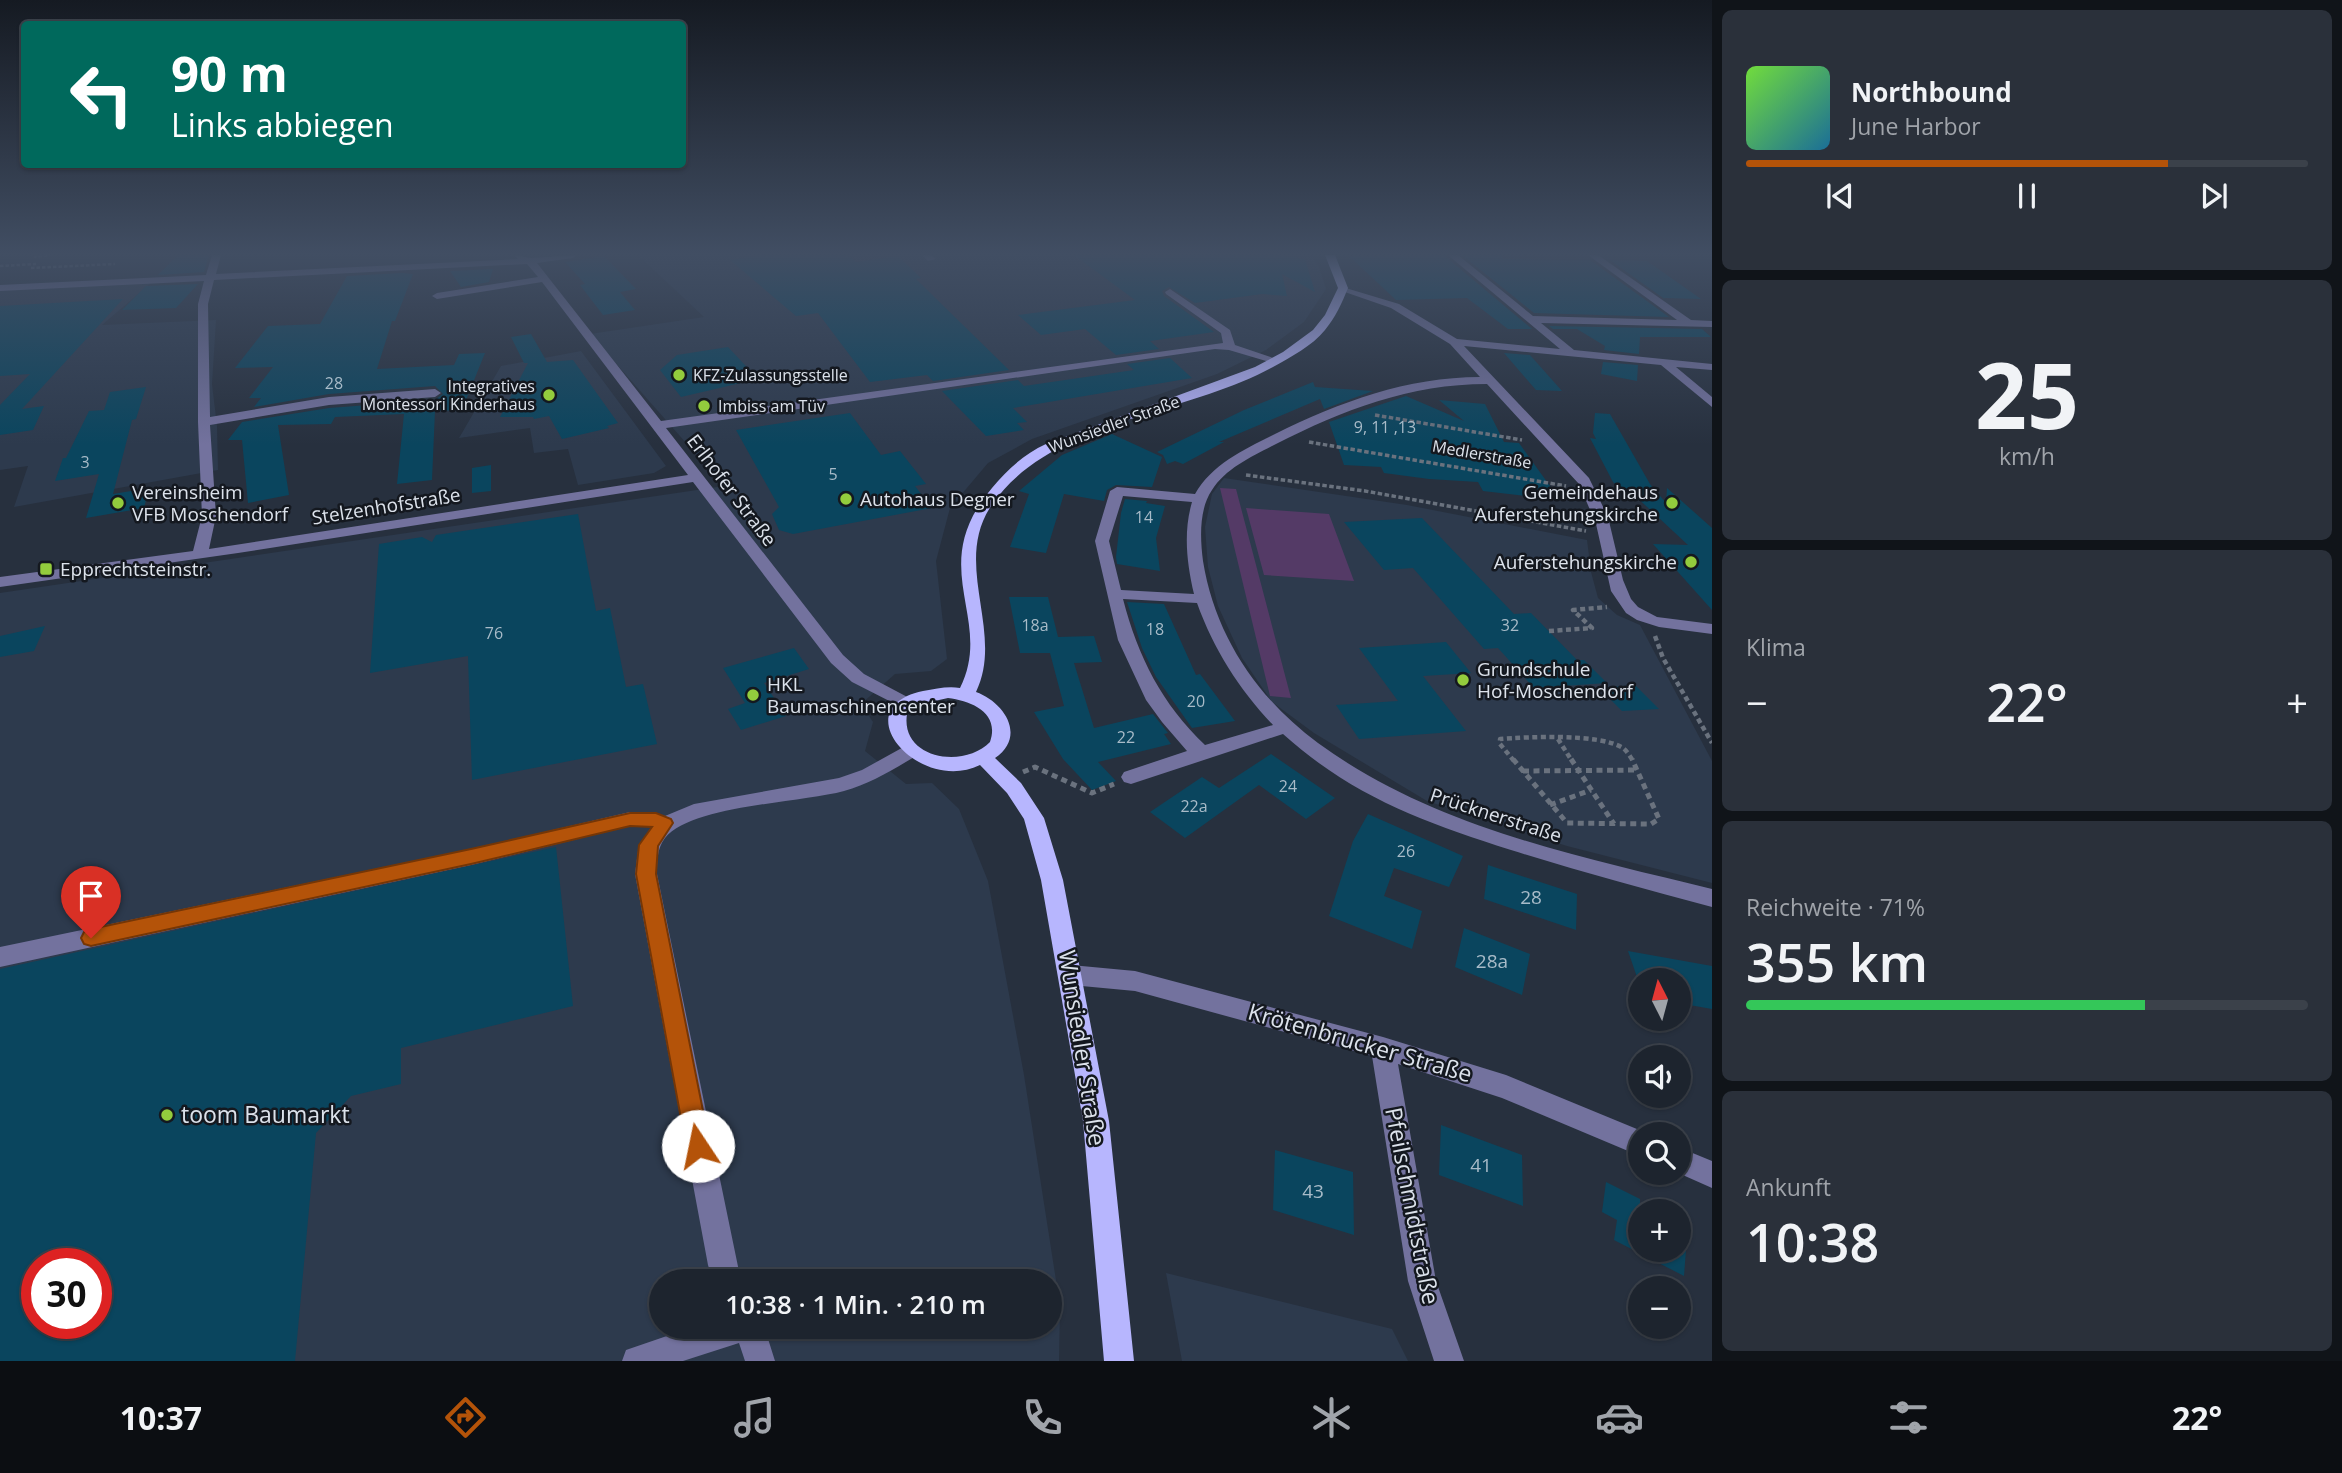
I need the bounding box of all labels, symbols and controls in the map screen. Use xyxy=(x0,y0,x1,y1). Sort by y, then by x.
text: 90 m xyxy=(171,40,288,106)
icon: left xyxy=(56,49,147,140)
text: Northbound xyxy=(1851,74,2012,110)
text: Links abbiegen xyxy=(171,103,394,146)
text: June Harbor xyxy=(1851,110,1981,142)
icon: previous xyxy=(1821,177,1859,215)
icon: pause xyxy=(2008,177,2046,215)
icon: next xyxy=(2195,177,2233,215)
text: 25 xyxy=(1975,332,2079,456)
place label: KFZ-Zulassungsstelle xyxy=(693,364,848,386)
marker: KFZ-Zulassungsstelle xyxy=(671,367,687,383)
house number: 28 xyxy=(325,372,343,394)
place label: Integratives Montessori Kinderhaus xyxy=(362,375,535,415)
marker: Integratives Montessori Kinderhaus xyxy=(541,387,557,403)
street label: Wunsiedler Straße xyxy=(1046,390,1182,458)
place label: Imbiss am Tüv xyxy=(718,395,825,417)
marker: Imbiss am Tüv xyxy=(696,398,712,414)
house number: 9, 11 ,13 xyxy=(1354,416,1416,438)
street label: Erlhofer Straße xyxy=(681,429,783,551)
street label: Medlerstraße xyxy=(1431,434,1533,474)
text: km/h xyxy=(1999,440,2055,472)
house number: 3 xyxy=(80,451,90,473)
house number: 5 xyxy=(828,463,838,485)
place label: Vereinsheim VFB Moschendorf xyxy=(132,479,290,527)
place label: Gemeindehaus Auferstehungskirche xyxy=(1475,479,1658,527)
street label: Stelzenhofstraße xyxy=(310,481,462,531)
place label: Autohaus Degner xyxy=(860,486,1015,512)
marker: Autohaus Degner xyxy=(838,491,854,507)
marker: Vereinsheim VFB Moschendorf xyxy=(110,495,126,511)
marker: Gemeindehaus Auferstehungskirche xyxy=(1664,495,1680,511)
house number: 14 xyxy=(1135,506,1153,528)
place label: Auferstehungskirche xyxy=(1494,549,1677,575)
marker: Auferstehungskirche xyxy=(1683,554,1699,570)
place label: Epprechtsteinstr. xyxy=(60,556,211,582)
marker: Epprechtsteinstr. xyxy=(38,561,54,577)
house number: 18a xyxy=(1021,614,1049,636)
house number: 32 xyxy=(1501,614,1519,636)
house number: 18 xyxy=(1146,618,1164,640)
house number: 76 xyxy=(485,622,503,644)
text: Klima xyxy=(1746,631,1806,663)
place label: Grundschule Hof-Moschendorf xyxy=(1477,656,1634,704)
text: 22° xyxy=(1986,666,2068,737)
place label: HKL Baumaschinencenter xyxy=(767,671,955,719)
marker: Grundschule Hof-Moschendorf xyxy=(1455,672,1471,688)
text: − xyxy=(1746,676,1768,728)
text: + xyxy=(2286,676,2308,728)
marker: HKL Baumaschinencenter xyxy=(745,687,761,703)
house number: 20 xyxy=(1187,690,1205,712)
house number: 22 xyxy=(1117,726,1135,748)
house number: 24 xyxy=(1279,775,1297,797)
street label: Prücknerstraße xyxy=(1427,782,1565,848)
house number: 22a xyxy=(1180,795,1208,817)
house number: 26 xyxy=(1397,840,1415,862)
pin xyxy=(61,866,121,938)
icon: arrive xyxy=(72,877,110,915)
house number: 28 xyxy=(1520,884,1542,910)
text: Reichweite · 71% xyxy=(1746,891,1925,923)
text: 355 km xyxy=(1746,926,1928,997)
street label: Wunsiedler Straße xyxy=(1052,948,1114,1148)
house number: 28a xyxy=(1476,948,1508,974)
north arrow xyxy=(1628,968,1690,1031)
map controls xyxy=(1628,968,1691,1339)
street label: Krötenbrucker Straße xyxy=(1244,995,1476,1089)
button: sound xyxy=(1628,1045,1691,1108)
place label: toom Baumarkt xyxy=(181,1098,350,1130)
street label: Pfeilschmidtstraße xyxy=(1378,1105,1448,1307)
marker: toom Baumarkt xyxy=(159,1107,175,1123)
position arrow xyxy=(661,1109,735,1183)
button: search xyxy=(1628,1122,1691,1185)
house number: 41 xyxy=(1470,1152,1492,1178)
text: Ankunft xyxy=(1746,1171,1831,1203)
house number: 43 xyxy=(1302,1178,1324,1204)
button: + xyxy=(1628,1199,1691,1262)
text: 10:38 xyxy=(1746,1206,1879,1277)
speed limit sign: 30 xyxy=(21,1248,112,1339)
button: − xyxy=(1628,1276,1691,1339)
text: 10:38 · 1 Min. · 210 m xyxy=(725,1286,986,1322)
icon: directions xyxy=(441,1393,490,1442)
icon: music xyxy=(730,1393,779,1442)
icon: phone xyxy=(1018,1393,1067,1442)
icon: climate xyxy=(1307,1393,1356,1442)
icon: car xyxy=(1595,1393,1644,1442)
icon: filters xyxy=(1884,1393,1933,1442)
text: 10:37 xyxy=(120,1396,202,1439)
text: 22° xyxy=(2172,1396,2222,1439)

